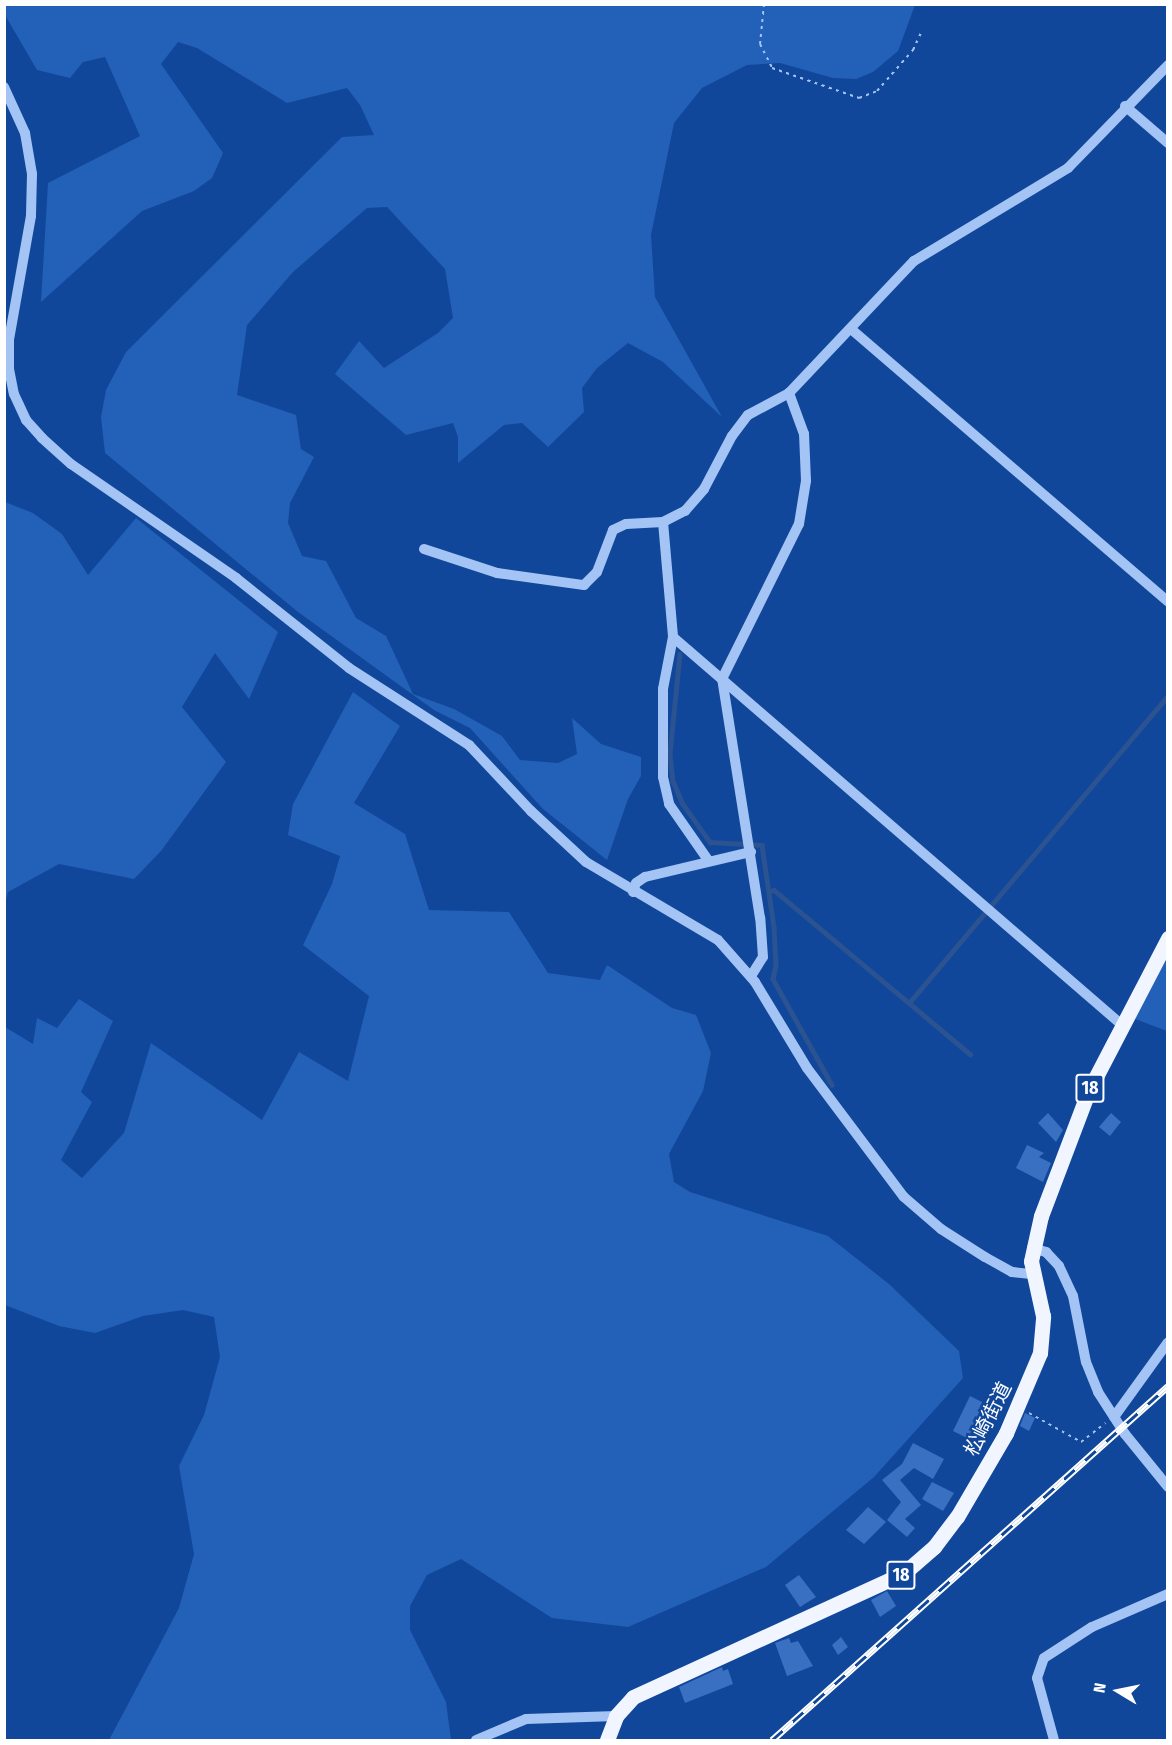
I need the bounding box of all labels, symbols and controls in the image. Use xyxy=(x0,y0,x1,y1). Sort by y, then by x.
road number: 18 xyxy=(1075,1073,1105,1103)
street label: 松崎街道 xyxy=(959,1378,1017,1460)
road number: 18 xyxy=(886,1560,916,1590)
north arrow xyxy=(1088,1661,1148,1721)
text: N xyxy=(1090,1681,1110,1694)

